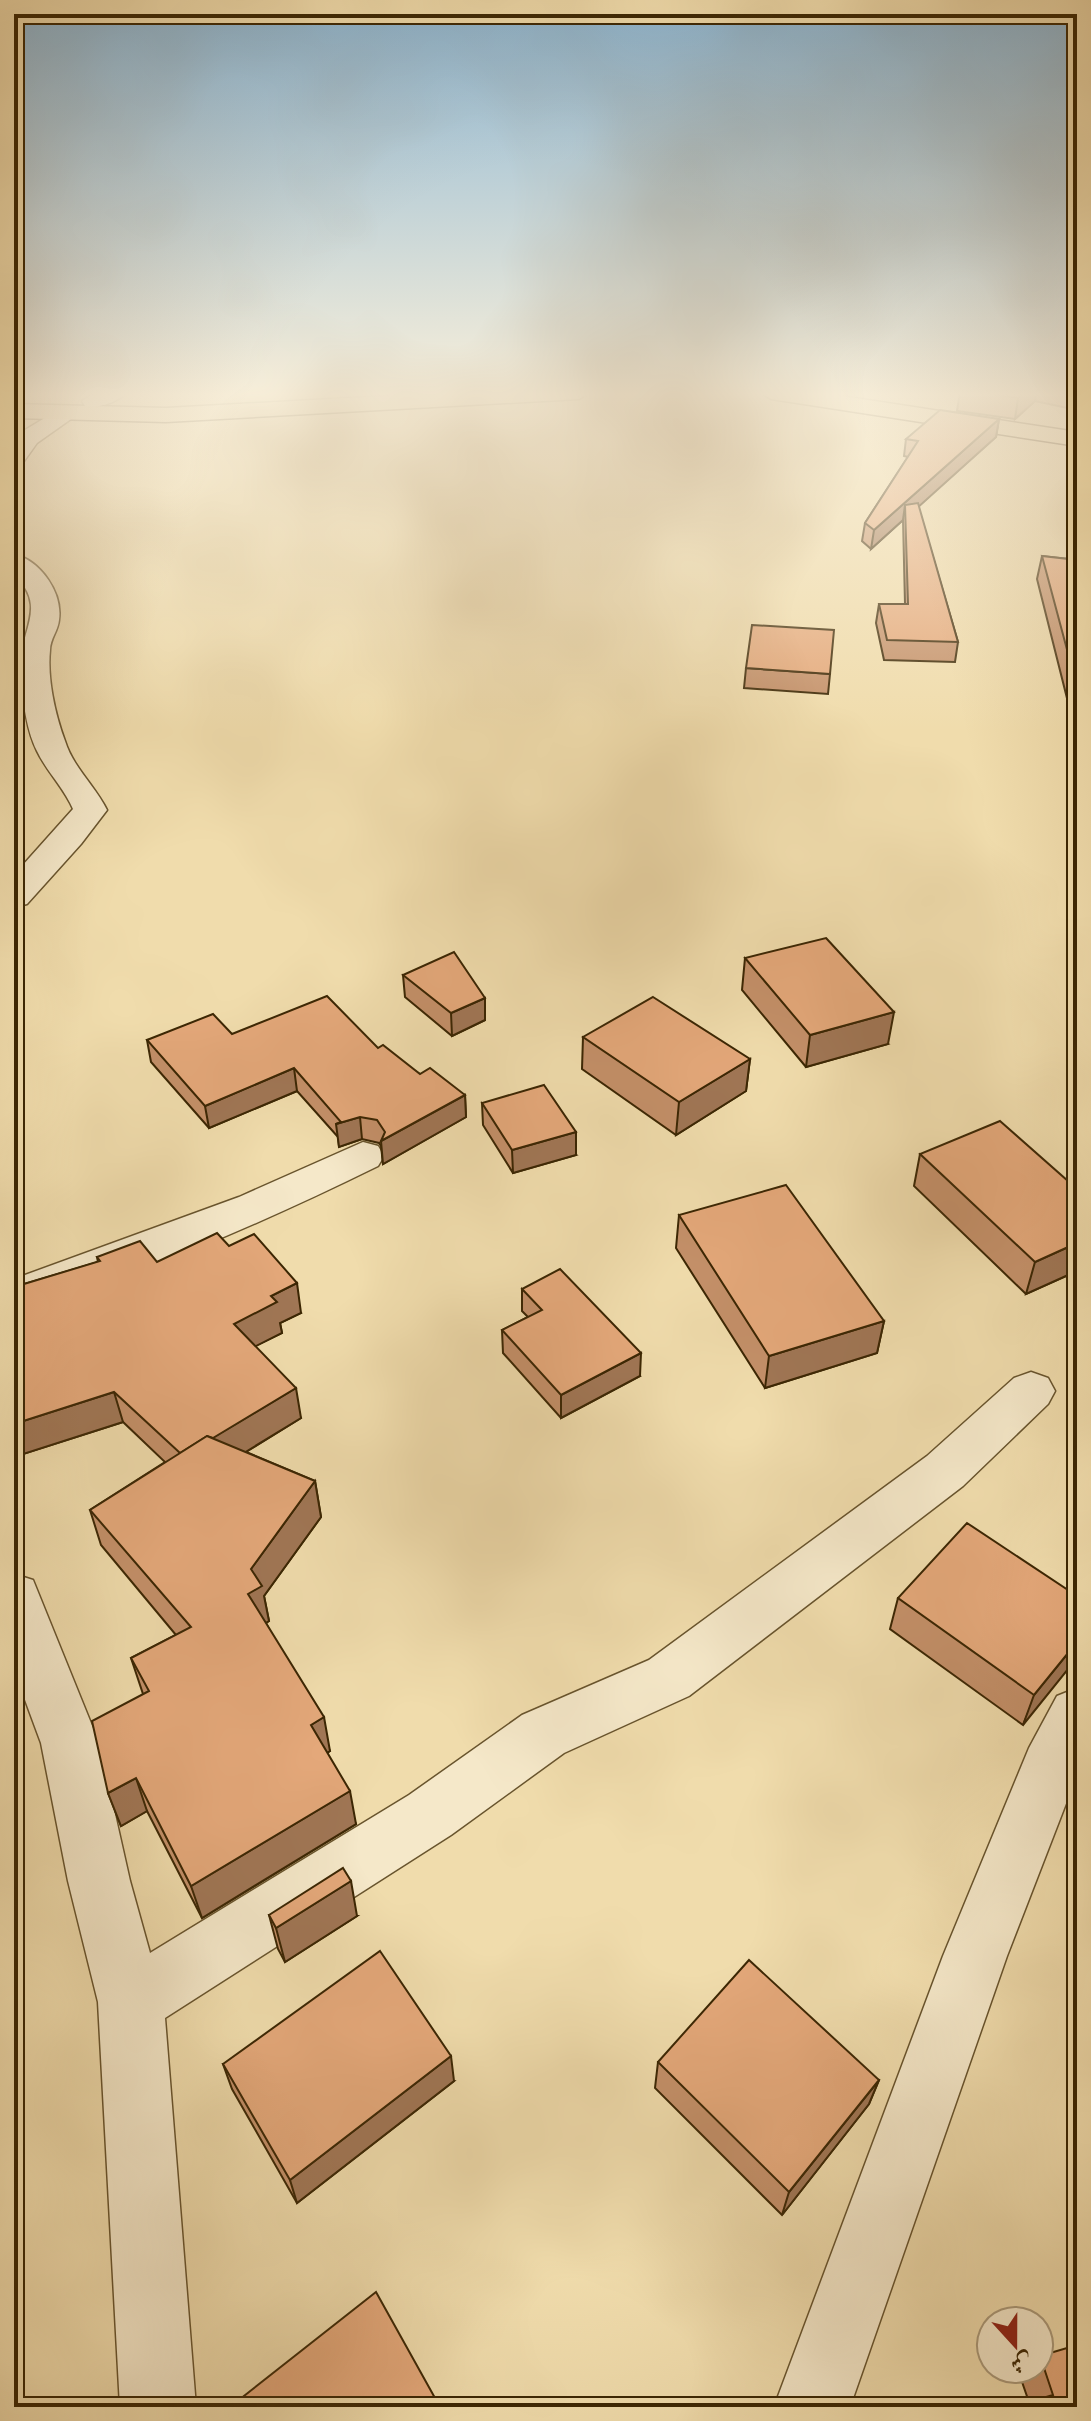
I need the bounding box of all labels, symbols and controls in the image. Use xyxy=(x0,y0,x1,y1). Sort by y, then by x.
north arrow xyxy=(975,2305,1055,2385)
text: ش xyxy=(1006,2345,1037,2381)

